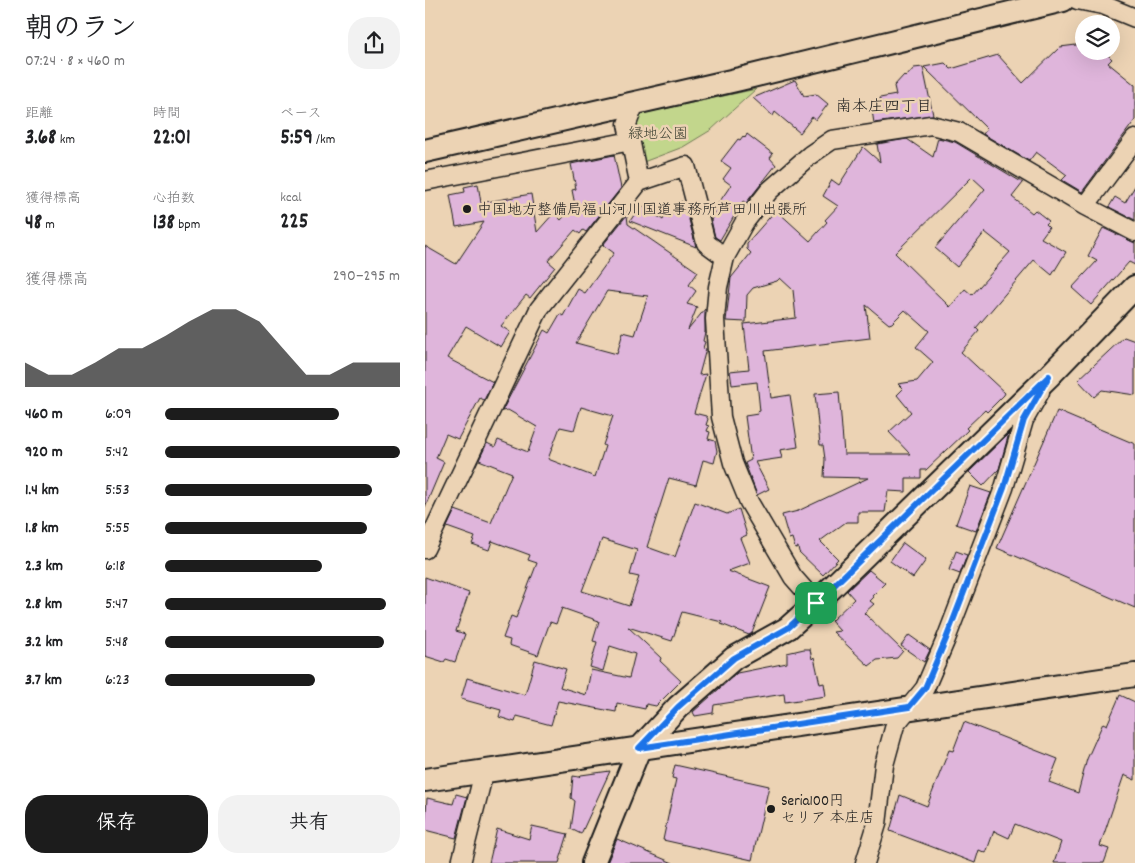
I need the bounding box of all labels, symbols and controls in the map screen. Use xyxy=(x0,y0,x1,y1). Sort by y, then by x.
text: 朝のラン xyxy=(25,11,137,51)
map controls xyxy=(1075,15,1120,60)
button: layers xyxy=(1075,15,1120,60)
button: share xyxy=(348,17,400,69)
text: 07:24 · 8 × 460 m xyxy=(25,50,125,73)
district label: 南本庄四丁目 xyxy=(836,96,932,119)
text: 距離 xyxy=(25,104,53,124)
text: 時間 xyxy=(153,104,181,124)
text: ペース xyxy=(280,104,322,124)
text: 3.68 xyxy=(25,124,57,154)
text: 22:01 xyxy=(153,124,191,154)
text: 5:59 xyxy=(280,124,313,154)
park label: 緑地公園 xyxy=(628,124,688,146)
text: km xyxy=(57,130,75,150)
text: /km xyxy=(313,130,335,150)
text: kcal xyxy=(280,188,302,208)
text: 獲得標高 xyxy=(25,189,81,209)
text: 心拍数 xyxy=(153,189,195,209)
place label: 中国地方整備局福山河川国道事務所芦田川出張所 xyxy=(477,200,807,222)
marker: 中国地方整備局福山河川国道事務所芦田川出張所 xyxy=(461,203,473,215)
text: 225 xyxy=(280,208,308,238)
text: 48 xyxy=(25,209,42,239)
text: 138 xyxy=(153,209,175,239)
text: m xyxy=(42,215,55,235)
text: bpm xyxy=(175,215,200,235)
text: 290–295 m xyxy=(333,265,400,288)
text: 獲得標高 xyxy=(25,269,89,292)
text: 460 m xyxy=(25,403,63,426)
text: 6:09 xyxy=(105,403,132,426)
text: 920 m xyxy=(25,441,63,464)
text: 5:42 xyxy=(105,441,129,464)
text: 1.4 km xyxy=(25,479,59,502)
text: 5:53 xyxy=(105,479,130,502)
text: 1.8 km xyxy=(25,517,59,540)
text: 5:55 xyxy=(105,517,130,540)
text: 2.3 km xyxy=(25,555,63,578)
text: 6:18 xyxy=(105,555,125,578)
pin xyxy=(795,582,837,624)
icon: arrive xyxy=(802,589,830,617)
text: 2.8 km xyxy=(25,593,62,616)
text: 5:47 xyxy=(105,593,128,616)
text: 3.2 km xyxy=(25,631,63,654)
text: 5:48 xyxy=(105,631,128,654)
text: 3.7 km xyxy=(25,669,62,692)
text: 6:23 xyxy=(105,669,130,692)
place label: Seria100円 セリア 本庄店 xyxy=(781,791,874,830)
button: 保存 xyxy=(25,795,208,853)
button: 共有 xyxy=(218,795,400,853)
marker: Seria100円 セリア 本庄店 xyxy=(765,803,777,815)

